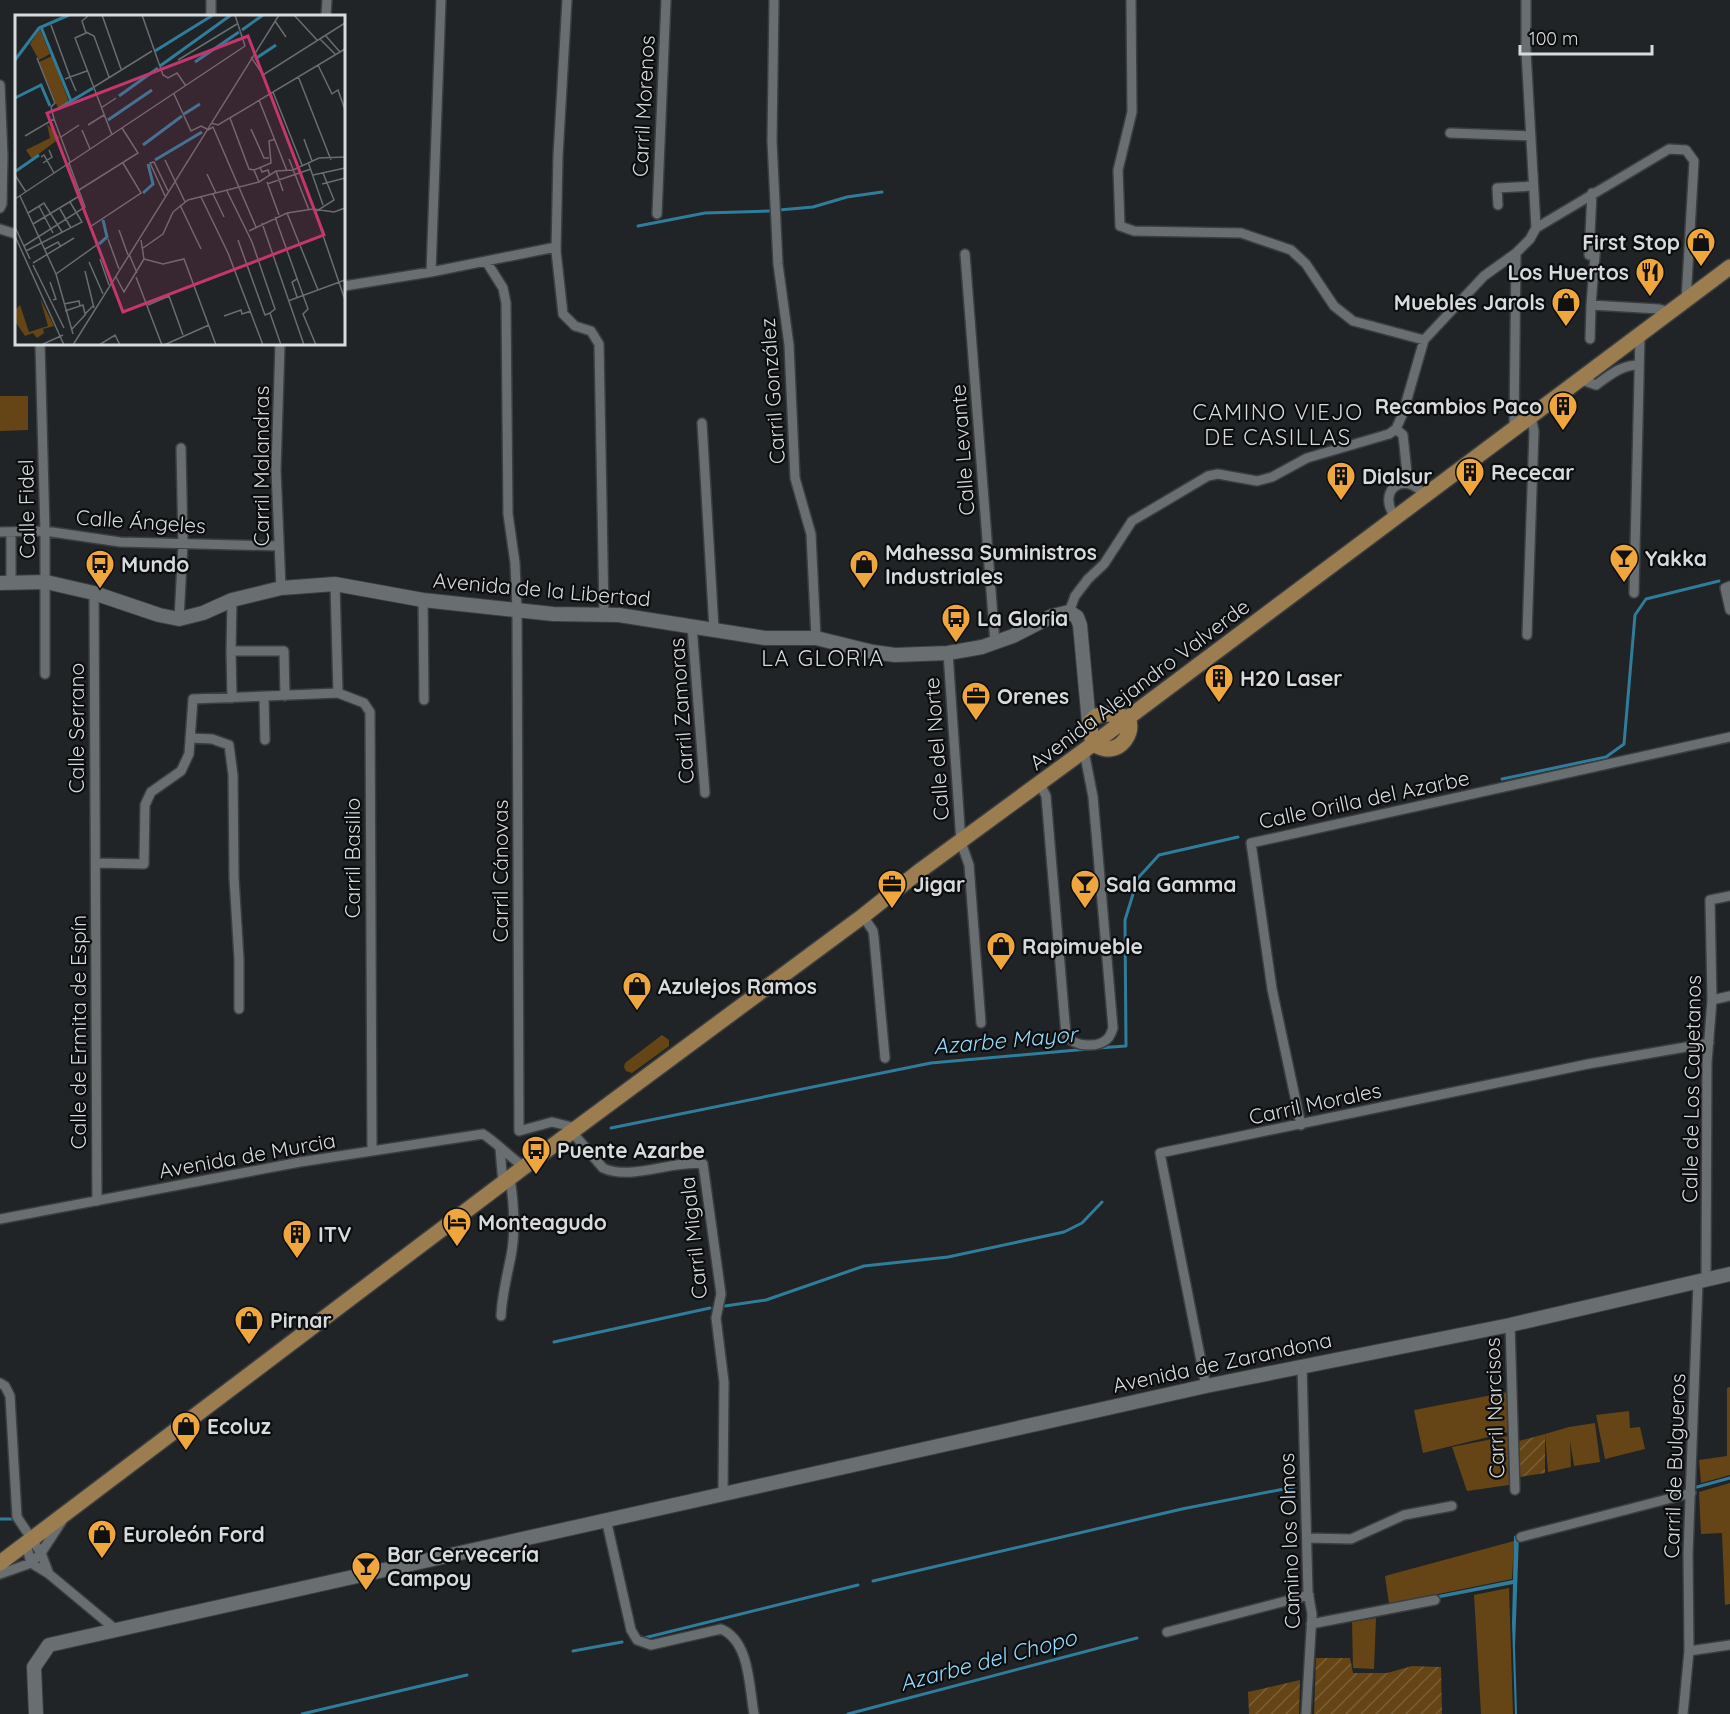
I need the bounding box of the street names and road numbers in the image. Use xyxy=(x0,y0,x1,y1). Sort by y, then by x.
street label: Carril Morenos xyxy=(626,34,660,178)
street label: Carril González xyxy=(754,317,790,465)
street label: Calle Levante xyxy=(944,384,980,516)
street label: Carril Malandras xyxy=(248,386,274,546)
street label: Calle Fidel xyxy=(12,459,40,559)
street label: Calle Ángeles xyxy=(75,503,207,539)
street label: Avenida de la Libertad xyxy=(432,567,652,611)
street label: Avenida Alejandro Valverde xyxy=(1024,593,1254,775)
street label: Carril Zamoras xyxy=(663,637,699,785)
street label: Calle Serrano xyxy=(63,663,89,793)
street label: Calle del Norte xyxy=(918,676,954,822)
street label: Calle Orilla del Azarbe xyxy=(1256,764,1472,834)
street label: Carril Basilio xyxy=(339,798,365,918)
street label: Carril Cánovas xyxy=(487,800,513,942)
street label: Calle de Ermita de Espín xyxy=(65,915,91,1149)
street label: Calle de Los Cayetanos xyxy=(1676,975,1706,1203)
street label: Carril Morales xyxy=(1246,1076,1384,1130)
street label: Avenida de Murcia xyxy=(157,1127,337,1183)
street label: Carril Migala xyxy=(674,1176,712,1300)
street label: Avenida de Zarandona xyxy=(1110,1326,1334,1398)
street label: Carril Narcisos xyxy=(1479,1337,1509,1479)
street label: Carril de Bulgueros xyxy=(1658,1373,1690,1559)
street label: Camino los Olmos xyxy=(1273,1453,1305,1629)

